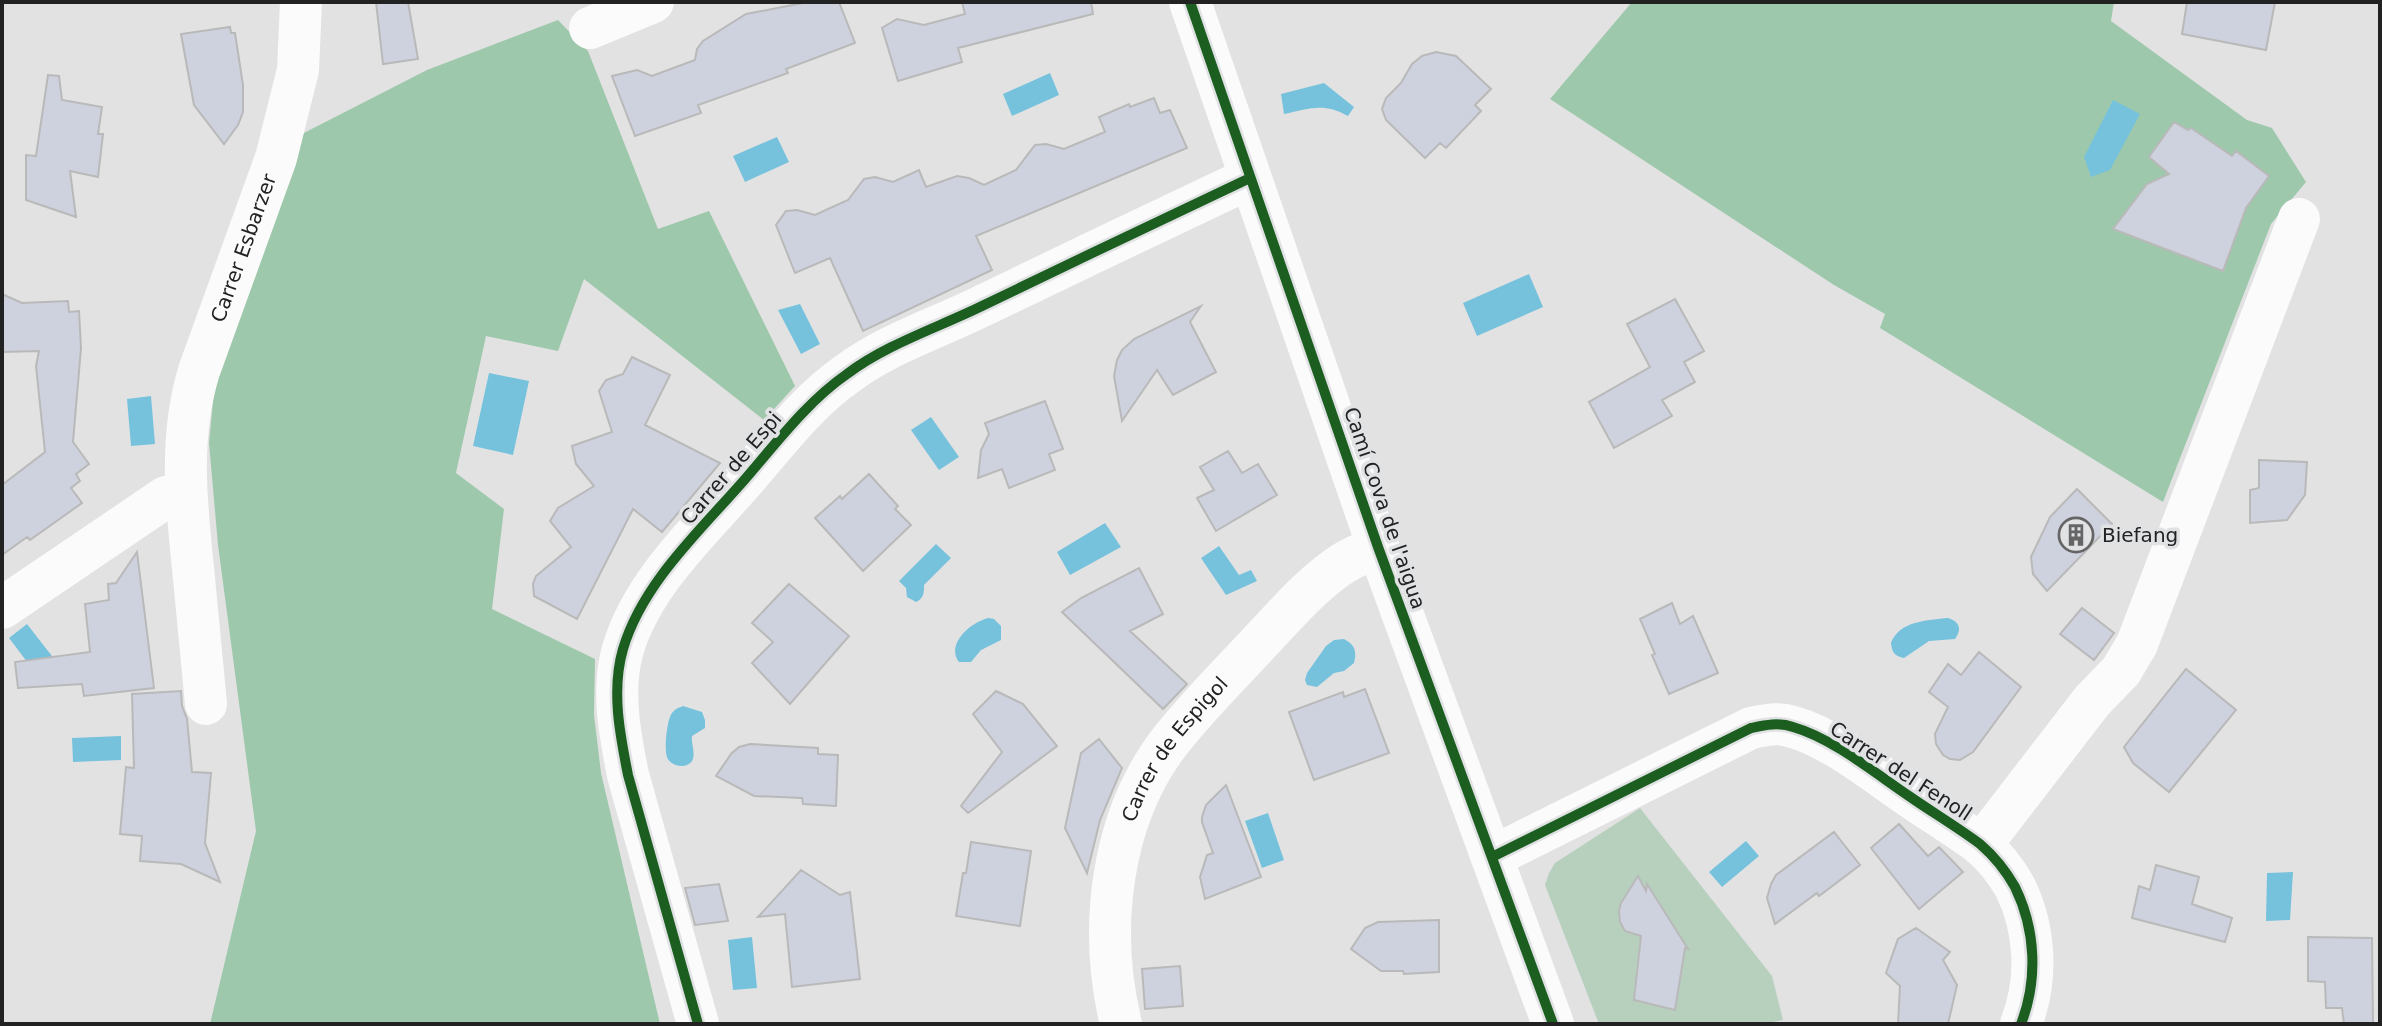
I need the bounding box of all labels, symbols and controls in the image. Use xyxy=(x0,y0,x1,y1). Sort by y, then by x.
street label: Carrer Esbarzer xyxy=(206,170,282,325)
street label: Camí Cova de l'aigua xyxy=(1339,404,1431,612)
street label: Carrer de Espi xyxy=(676,407,786,529)
building icon: Biefang xyxy=(2057,516,2095,554)
place label: Biefang xyxy=(2102,523,2178,547)
street label: Carrer de Espigol xyxy=(1117,672,1233,825)
street label: Carrer del Fenoll xyxy=(1826,716,1976,826)

